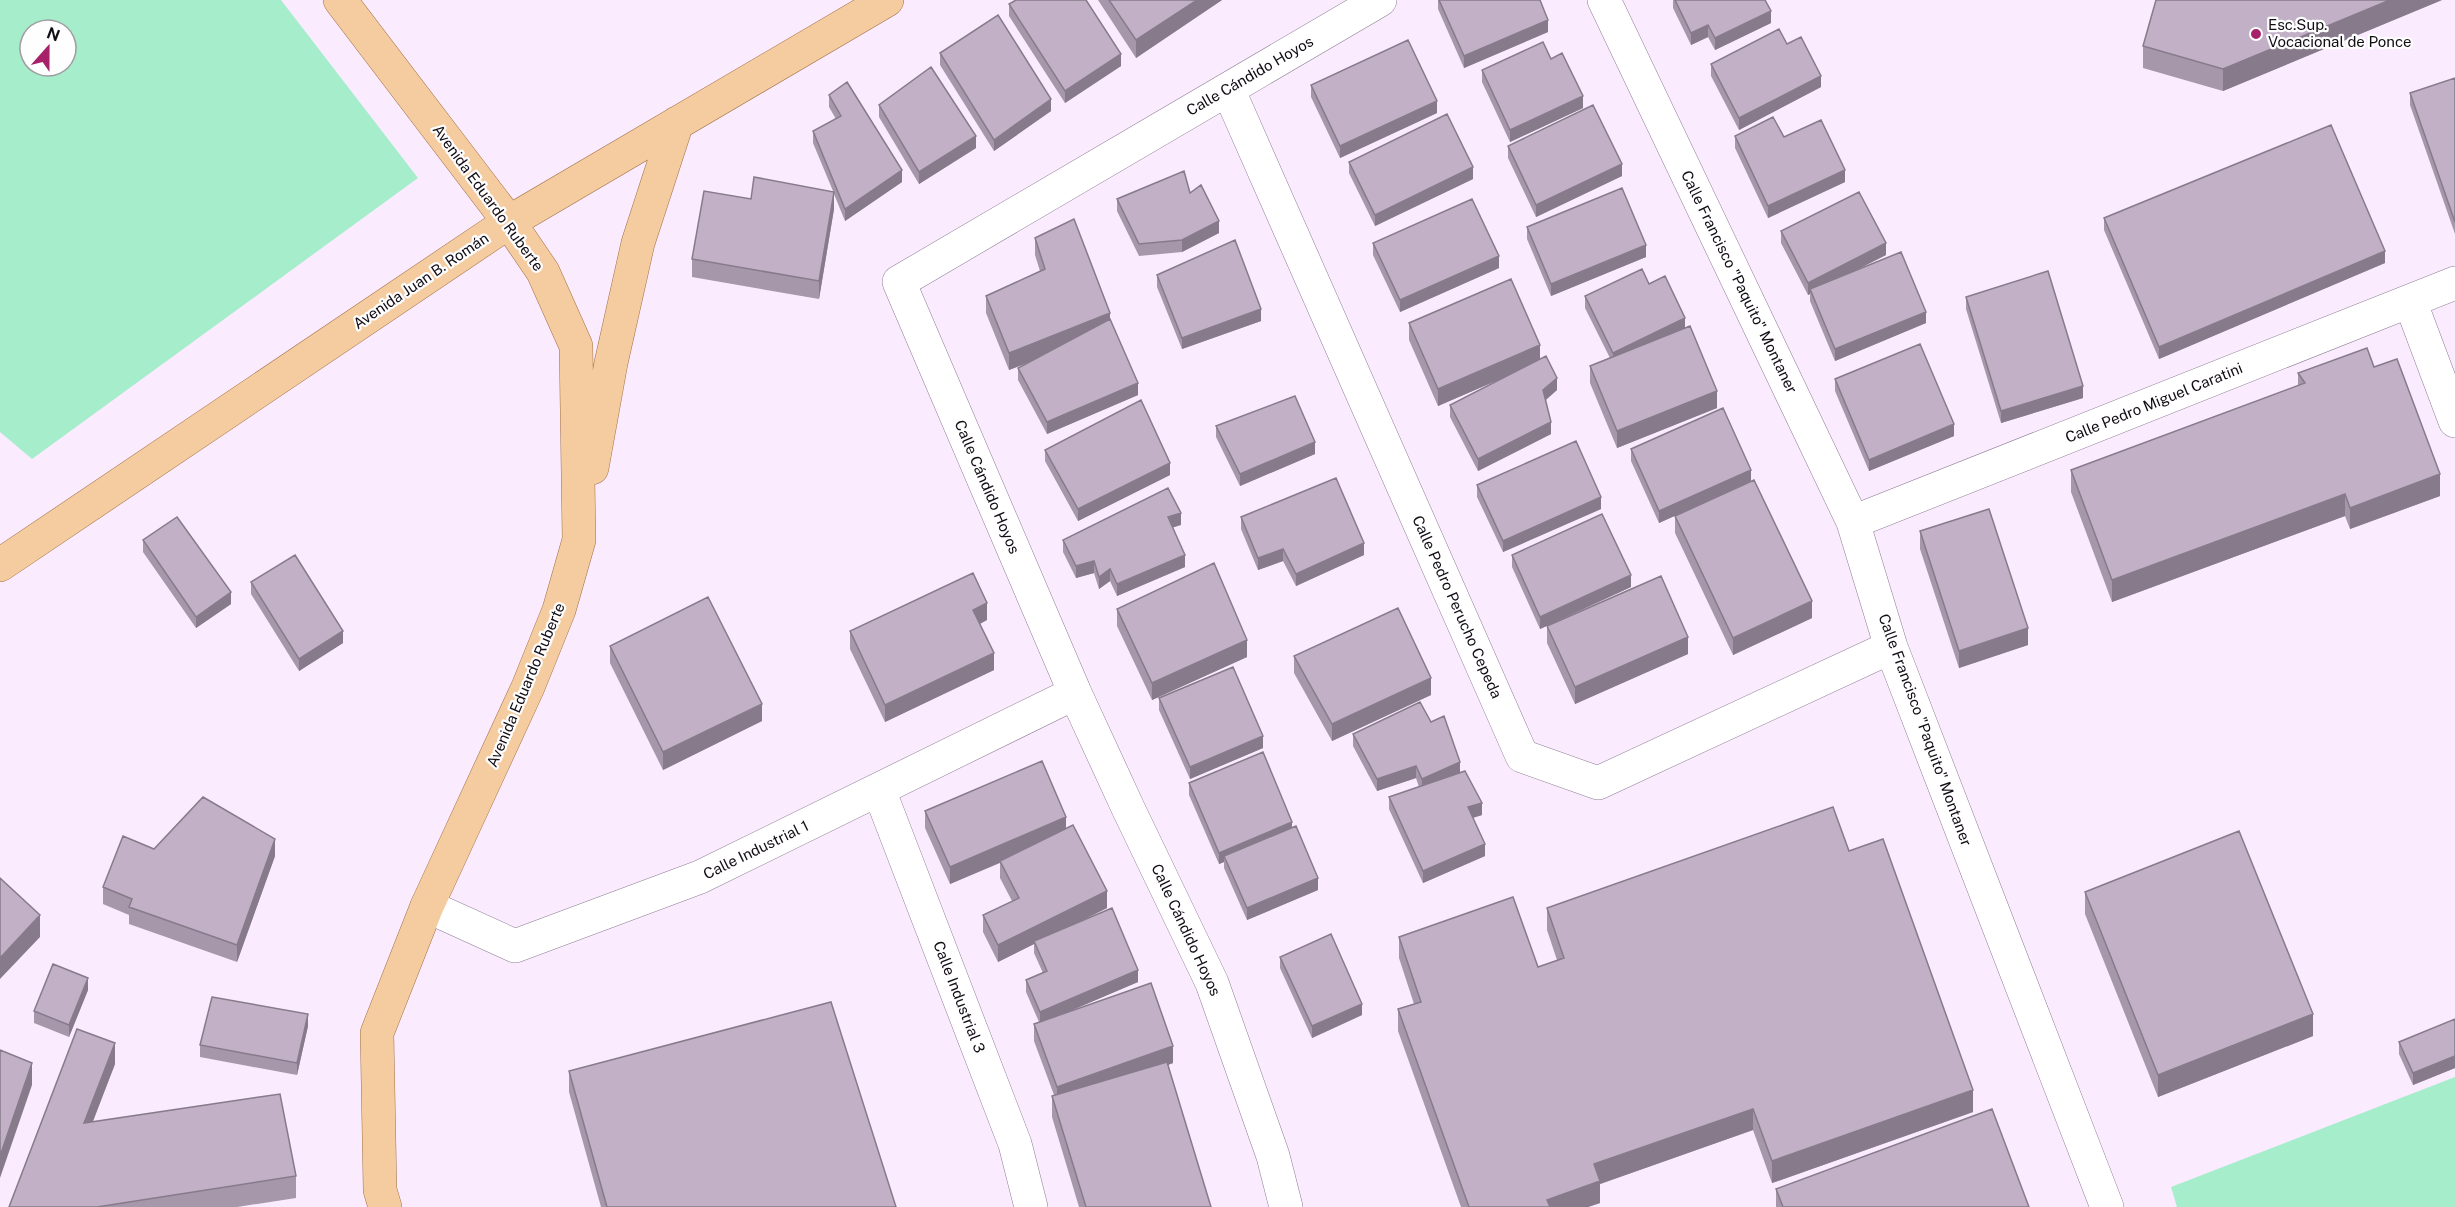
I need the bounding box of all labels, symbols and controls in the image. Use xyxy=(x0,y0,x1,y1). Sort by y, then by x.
place label: Esc.Sup. Vocacional de Ponce xyxy=(2268,16,2412,50)
north arrow xyxy=(18,18,78,78)
text: N xyxy=(44,23,62,46)
marker: Esc.Sup. Vocacional de Ponce xyxy=(2249,27,2263,41)
street label: Calle Cándido Hoyos xyxy=(1183,32,1316,119)
street label: Avenida Eduardo Ruberte xyxy=(430,121,547,274)
street label: Calle Francisco "Paquito" Montaner xyxy=(1678,168,1801,396)
street label: Avenida Juan B. Román xyxy=(350,229,492,332)
street label: Calle Pedro Miguel Caratini xyxy=(2063,359,2245,446)
street label: Calle Cándido Hoyos xyxy=(952,417,1023,556)
street label: Calle Pedro Perucho Cepeda xyxy=(1409,513,1506,701)
street label: Avenida Eduardo Ruberte xyxy=(483,600,568,770)
street label: Calle Francisco "Paquito" Montaner xyxy=(1875,611,1976,848)
street label: Calle Industrial 1 xyxy=(700,817,811,882)
street label: Calle Cándido Hoyos xyxy=(1148,861,1225,998)
street label: Calle Industrial 3 xyxy=(930,939,989,1055)

